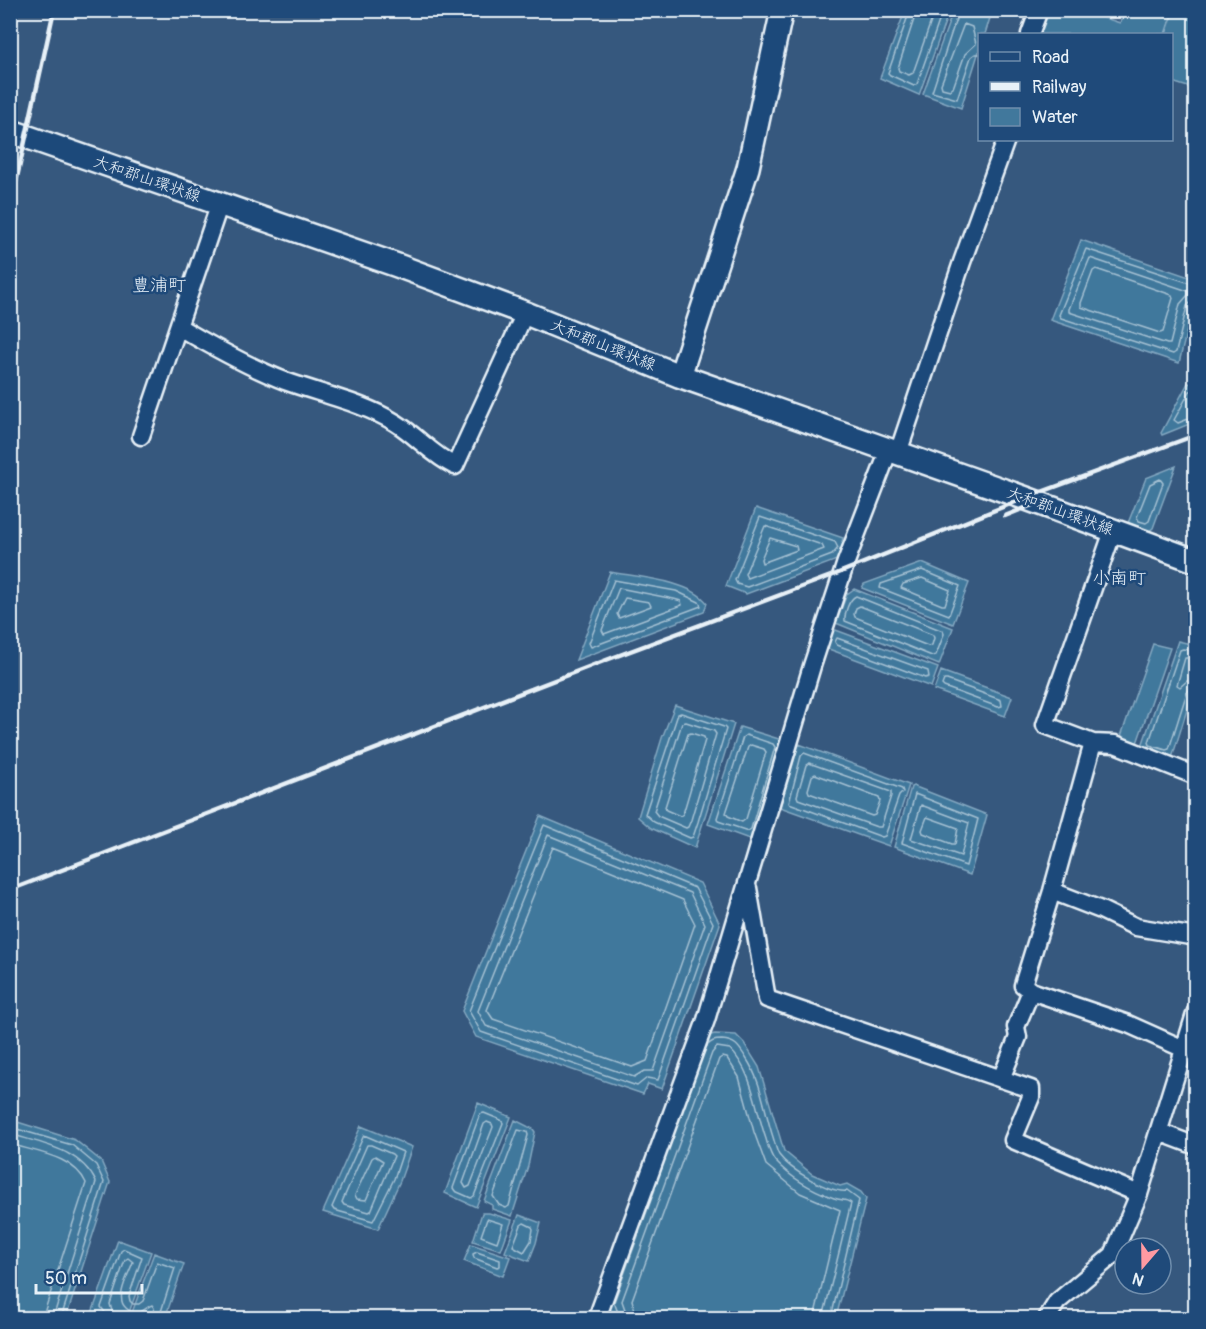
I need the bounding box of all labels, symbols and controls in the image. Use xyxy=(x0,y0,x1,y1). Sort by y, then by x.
legend xyxy=(978,33,1173,141)
text: Road xyxy=(1032,46,1069,69)
text: Railway xyxy=(1032,76,1087,99)
text: Water xyxy=(1032,106,1078,129)
street label: 大和郡山環状線 xyxy=(91,151,203,207)
district label: 豊浦町 xyxy=(132,274,186,297)
street label: 大和郡山環状線 xyxy=(547,315,659,375)
street label: 大和郡山環状線 xyxy=(1004,482,1116,540)
district label: 小南町 xyxy=(1092,567,1146,590)
north arrow xyxy=(1113,1236,1173,1296)
scale bar xyxy=(36,1257,142,1295)
text: 50 m xyxy=(45,1267,87,1290)
text: N xyxy=(1130,1268,1147,1290)

